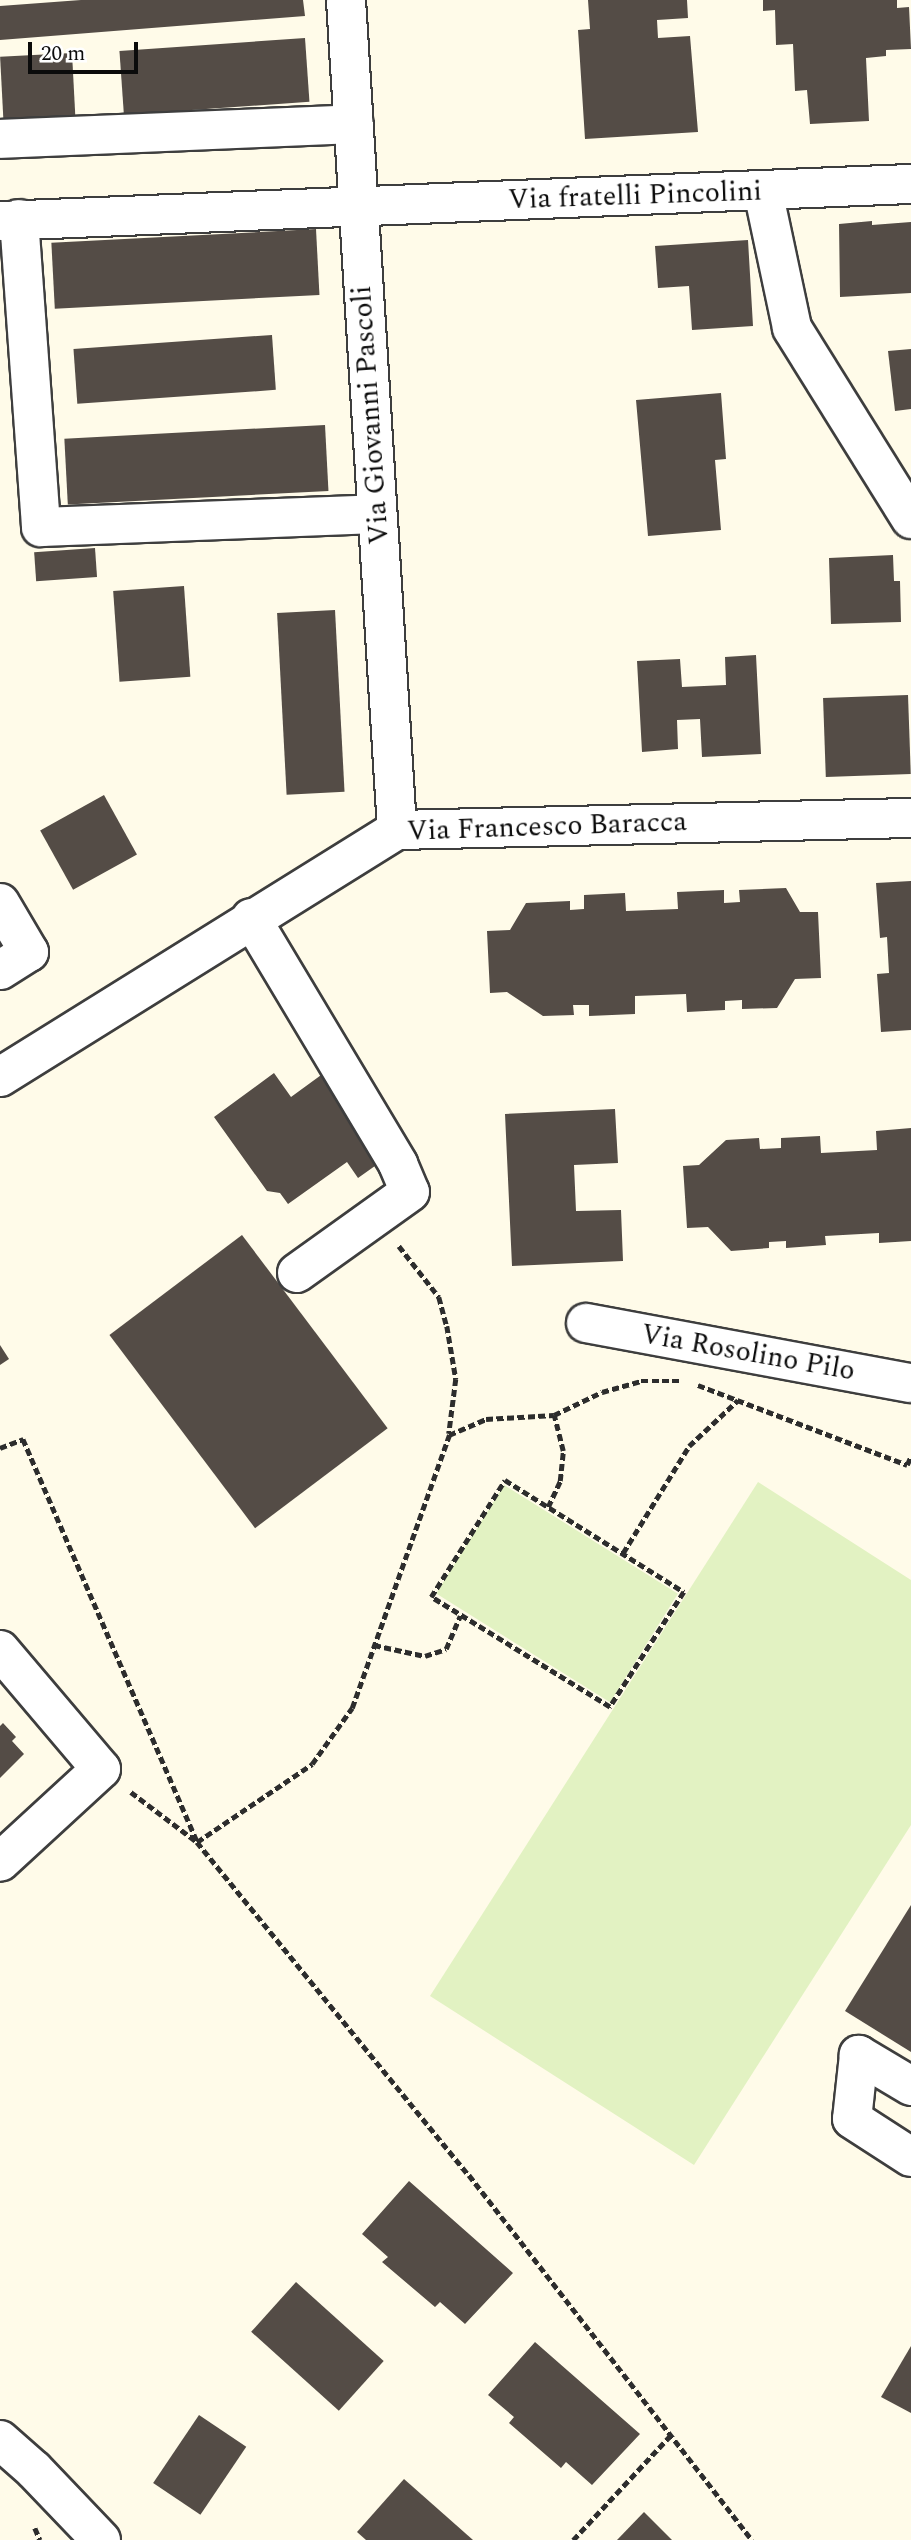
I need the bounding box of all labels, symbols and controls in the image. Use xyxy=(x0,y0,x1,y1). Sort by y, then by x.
scale bar xyxy=(32,28,142,72)
text: 20 m xyxy=(41,38,85,70)
street label: Via fratelli Pincolini xyxy=(508,175,762,217)
street label: Via Giovanni Pascoli xyxy=(345,284,397,546)
street label: Via Francesco Baracca xyxy=(406,805,688,849)
street label: Via Rosolino Pilo xyxy=(639,1318,857,1388)

